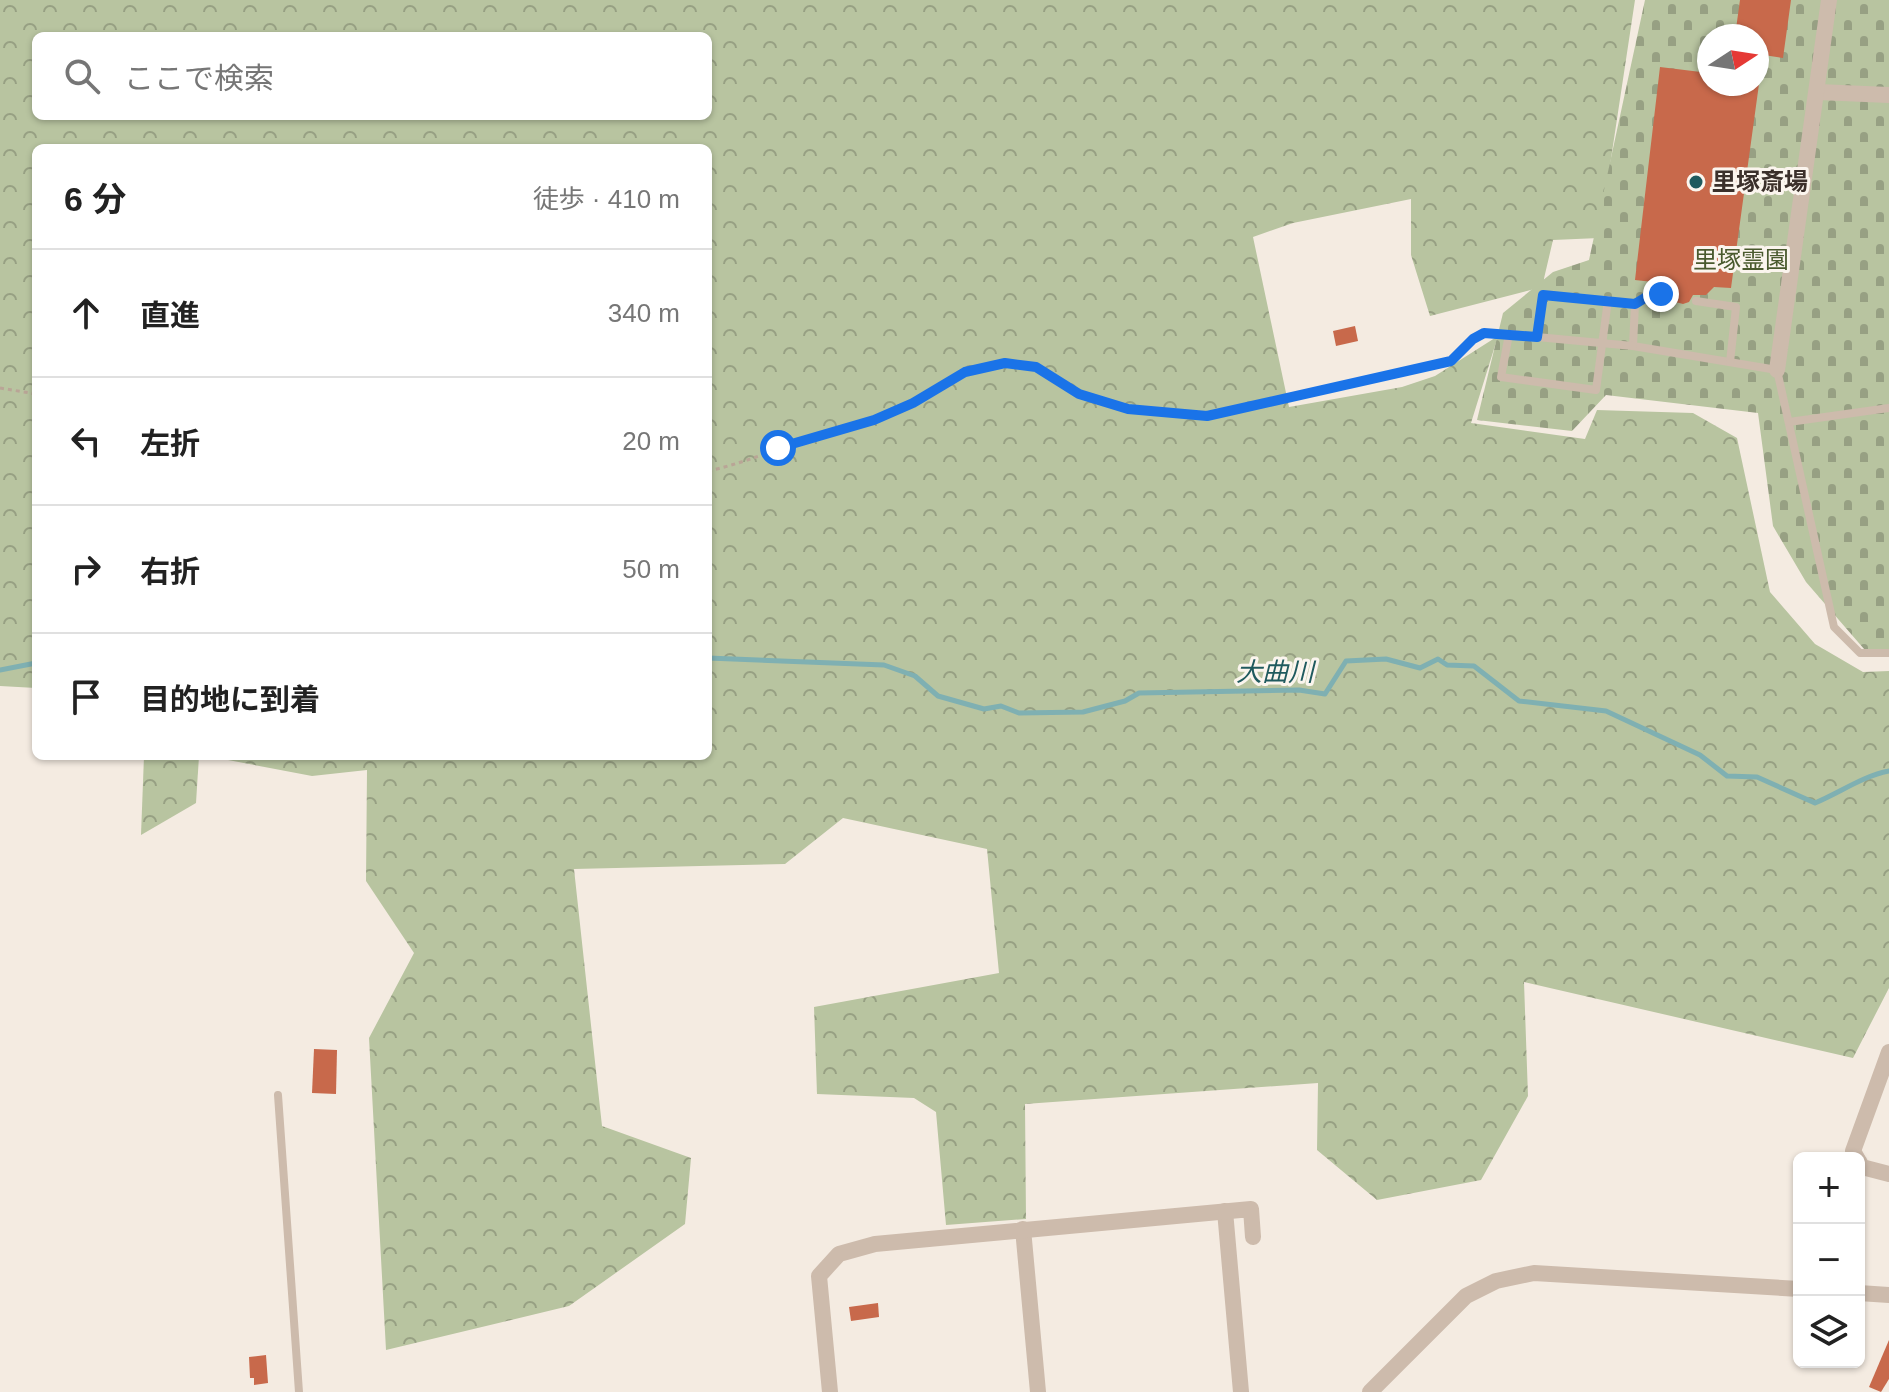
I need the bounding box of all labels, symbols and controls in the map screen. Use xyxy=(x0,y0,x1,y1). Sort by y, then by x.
north arrow xyxy=(1697,24,1769,96)
search box xyxy=(32,32,712,120)
icon: search xyxy=(60,54,104,98)
text: ここで検索 xyxy=(124,62,274,95)
place label: 里塚斎場 xyxy=(1712,168,1808,195)
marker: 里塚斎場 xyxy=(1687,173,1705,191)
text: 6 分 xyxy=(64,180,126,218)
text: 徒歩 · 410 m xyxy=(533,184,680,214)
park label: 里塚霊園 xyxy=(1693,246,1789,273)
route end xyxy=(1643,276,1679,312)
icon: ahead xyxy=(64,291,108,335)
text: 340 m xyxy=(608,298,680,328)
text: 直進 xyxy=(140,299,200,332)
icon: left xyxy=(64,419,108,463)
text: 20 m xyxy=(622,426,680,456)
text: 左折 xyxy=(140,427,200,460)
route start xyxy=(760,430,796,466)
icon: right xyxy=(64,547,108,591)
text: 50 m xyxy=(622,554,680,584)
text: 右折 xyxy=(140,555,200,588)
water label: 大曲川 xyxy=(1236,657,1317,687)
icon: arrive xyxy=(64,675,108,719)
text: 目的地に到着 xyxy=(140,683,320,716)
map controls xyxy=(1793,1152,1865,1368)
button: + xyxy=(1793,1152,1865,1224)
button: − xyxy=(1793,1224,1865,1296)
button: layers xyxy=(1793,1296,1865,1368)

